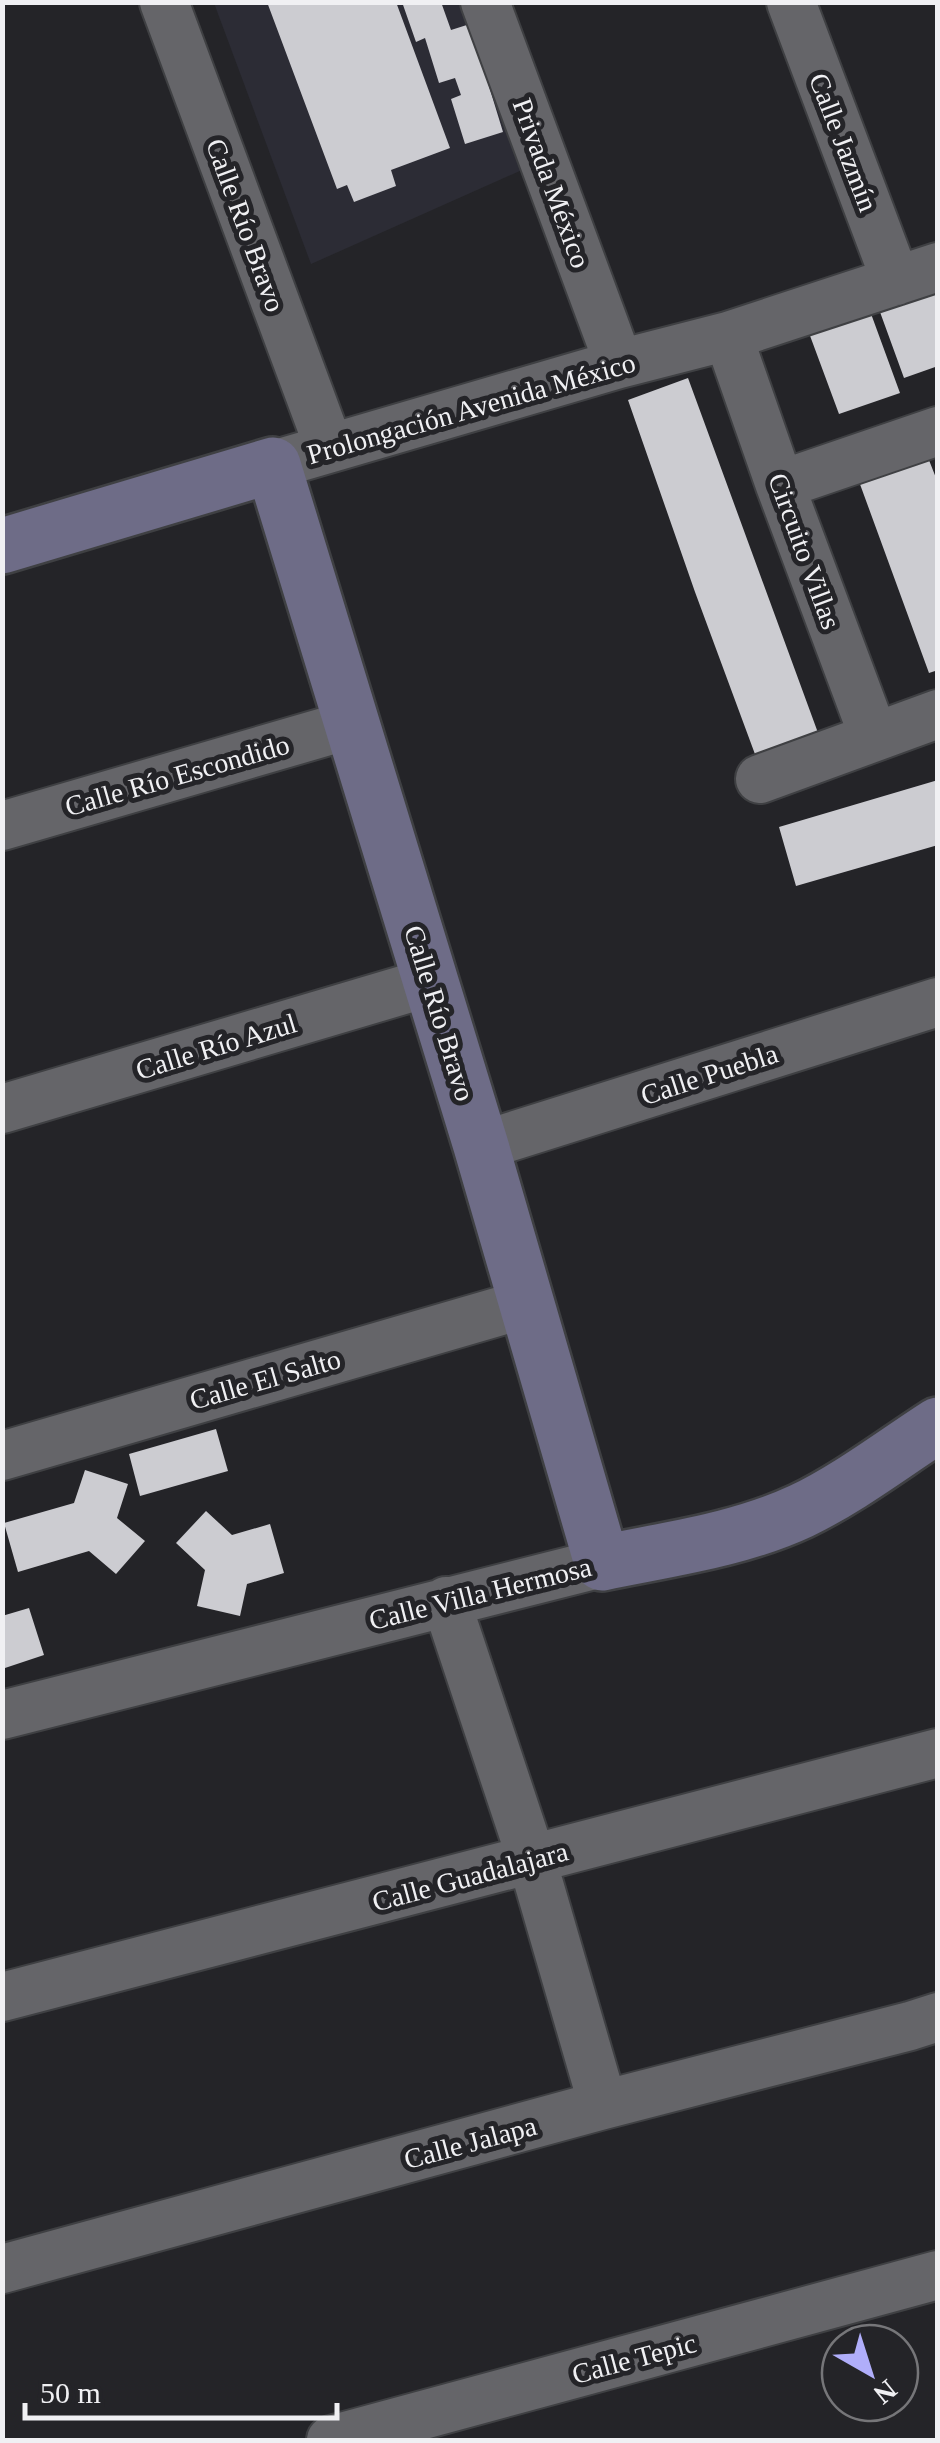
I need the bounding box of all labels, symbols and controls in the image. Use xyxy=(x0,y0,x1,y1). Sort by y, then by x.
street label: Calle Jazmín xyxy=(803,69,884,216)
street label: Privada México xyxy=(507,94,597,272)
street label: Calle Río Bravo xyxy=(200,134,291,316)
street label: Prolongación Avenida México xyxy=(303,347,639,470)
street label: Circuito Villas xyxy=(762,469,847,633)
street label: Calle Río Escondido xyxy=(61,729,293,822)
street label: Calle Río Bravo xyxy=(398,922,481,1105)
street label: Calle Río Azul xyxy=(132,1007,300,1086)
street label: Calle Puebla xyxy=(637,1038,782,1111)
street label: Calle El Salto xyxy=(186,1343,344,1416)
street label: Calle Villa Hermosa xyxy=(366,1551,595,1636)
street label: Calle Guadalajara xyxy=(369,1835,572,1918)
street label: Calle Jalapa xyxy=(400,2110,540,2175)
north arrow xyxy=(820,2323,920,2423)
street label: Calle Tepic xyxy=(569,2327,700,2390)
scale bar xyxy=(25,2358,338,2420)
text: N xyxy=(868,2374,903,2410)
text: 50 m xyxy=(40,2376,101,2409)

